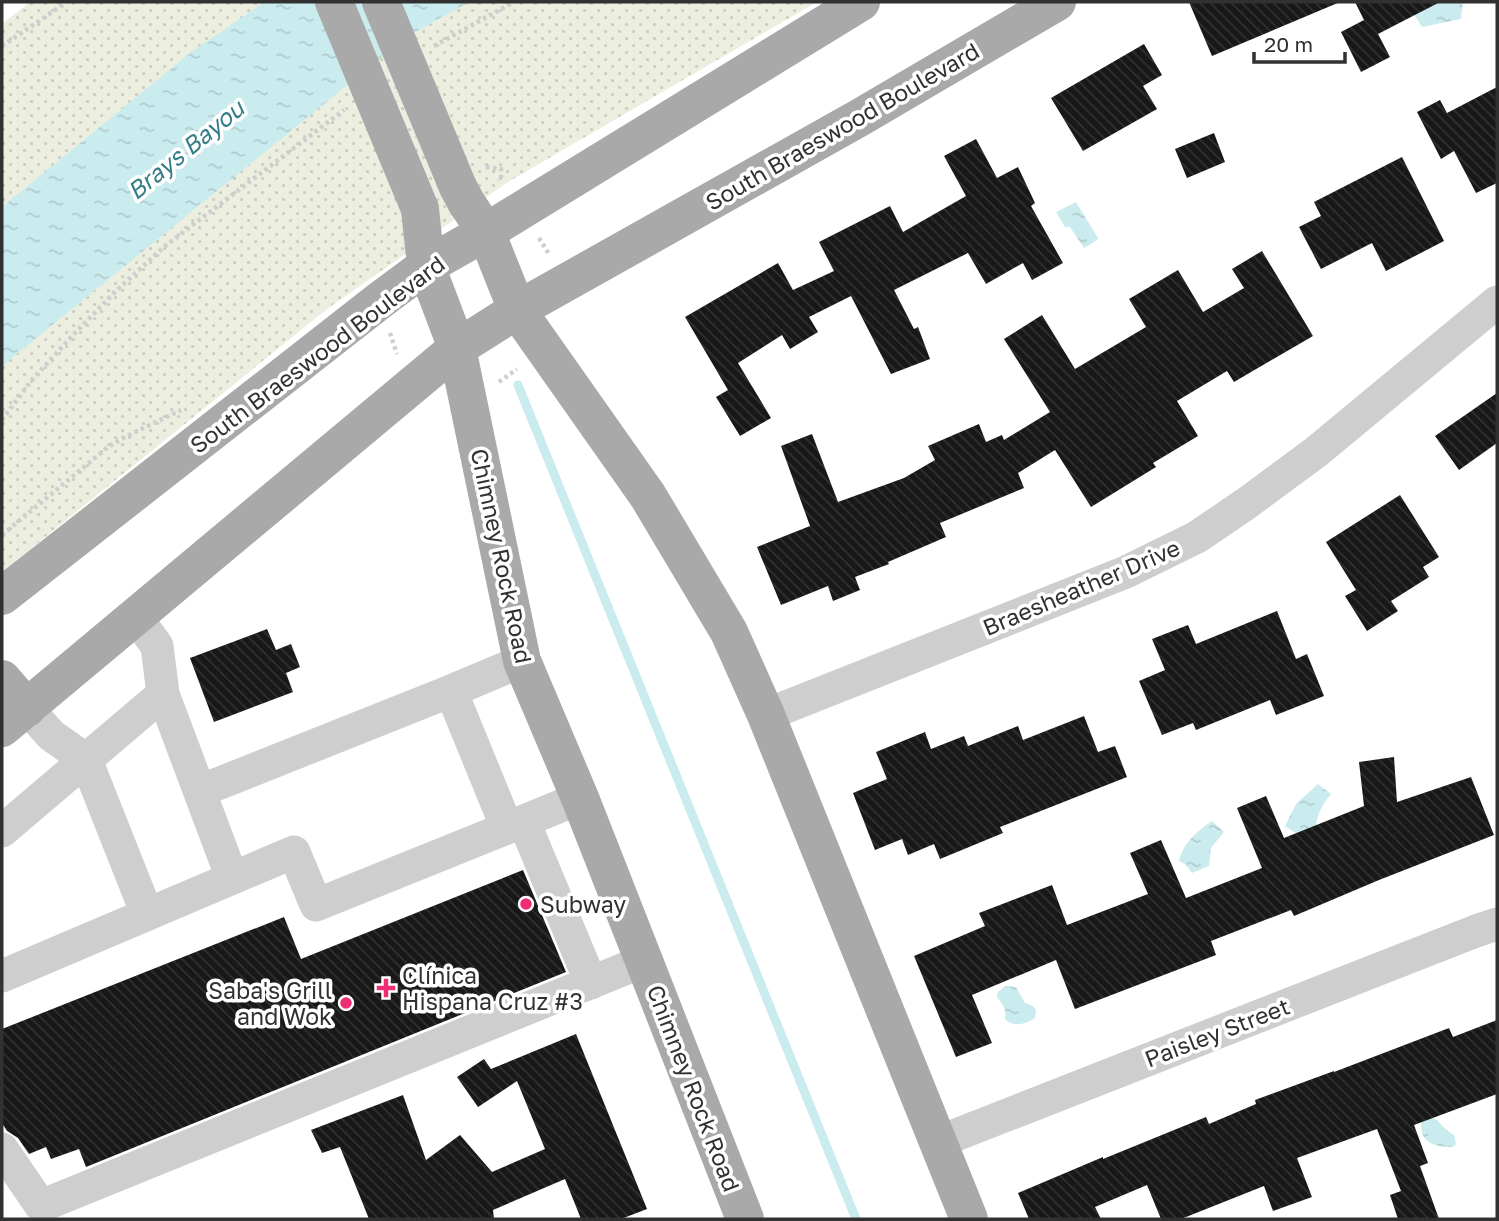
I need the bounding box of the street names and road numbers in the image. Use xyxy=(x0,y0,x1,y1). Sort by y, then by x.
street label: South Braeswood Boulevard xyxy=(700,36,984,216)
street label: South Braeswood Boulevard xyxy=(184,249,450,459)
street label: Chimney Rock Road xyxy=(466,446,538,666)
street label: Braesheather Drive xyxy=(978,533,1184,641)
street label: Chimney Rock Road xyxy=(642,981,746,1195)
street label: Paisley Street xyxy=(1141,992,1293,1072)

